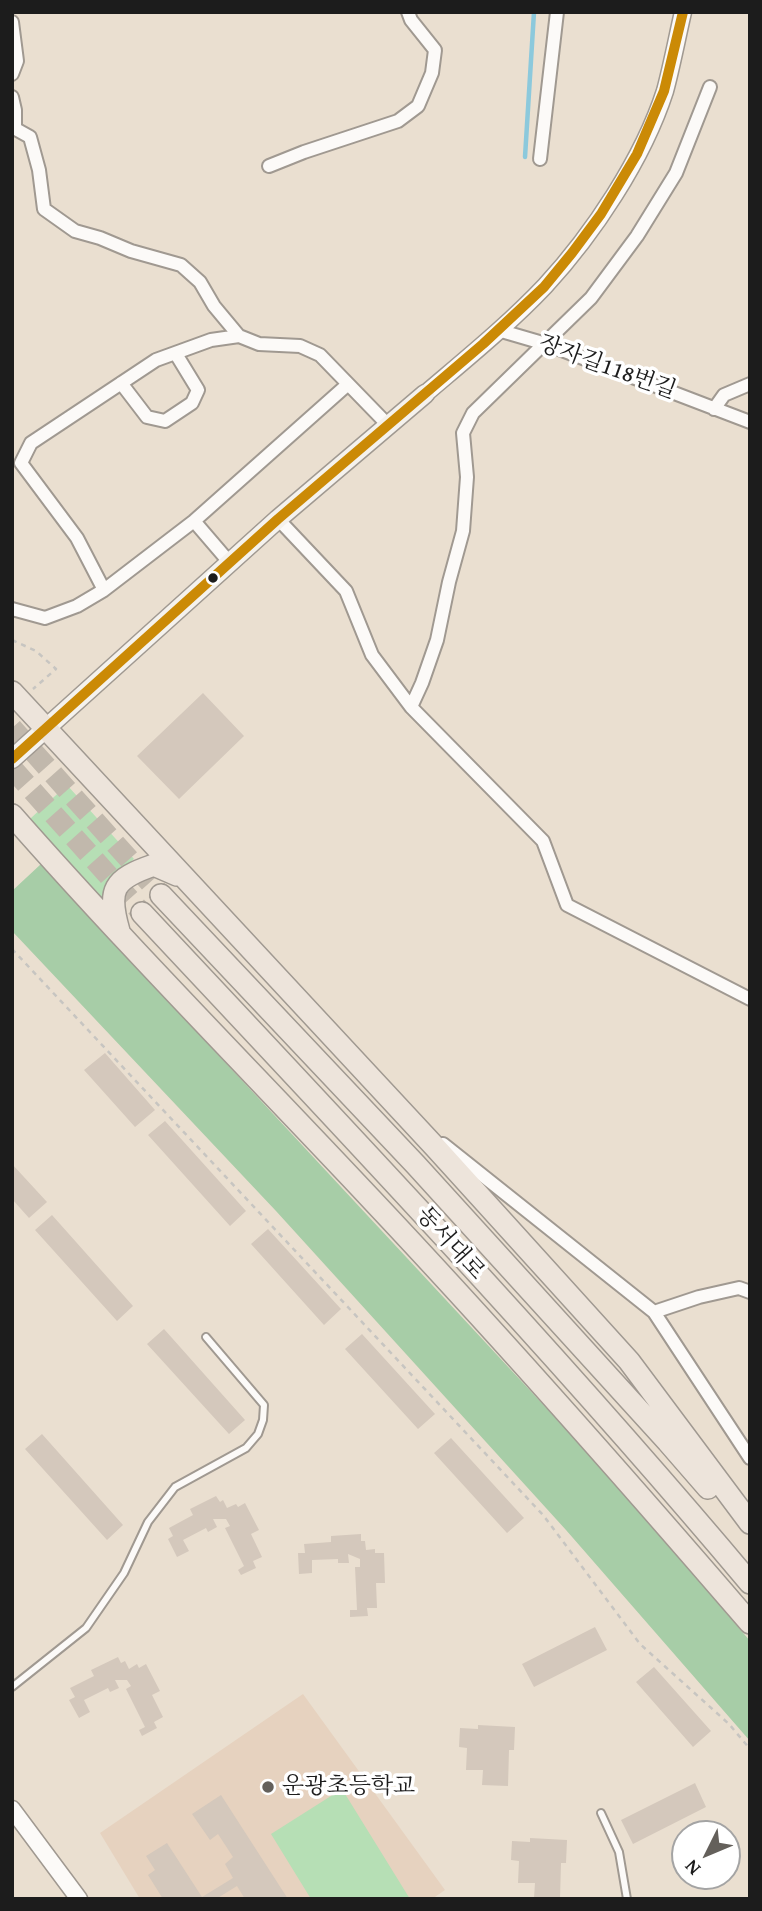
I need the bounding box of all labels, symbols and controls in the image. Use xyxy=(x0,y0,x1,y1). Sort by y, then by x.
street label: 장자길118번길 xyxy=(534,330,680,406)
unlabelled marker xyxy=(206,571,220,585)
street label: 동서대로 xyxy=(410,1202,490,1286)
place label: 운광초등학교 xyxy=(282,1773,415,1801)
marker: 운광초등학교 xyxy=(260,1779,276,1795)
north arrow xyxy=(671,1820,741,1890)
text: N xyxy=(678,1854,707,1882)

